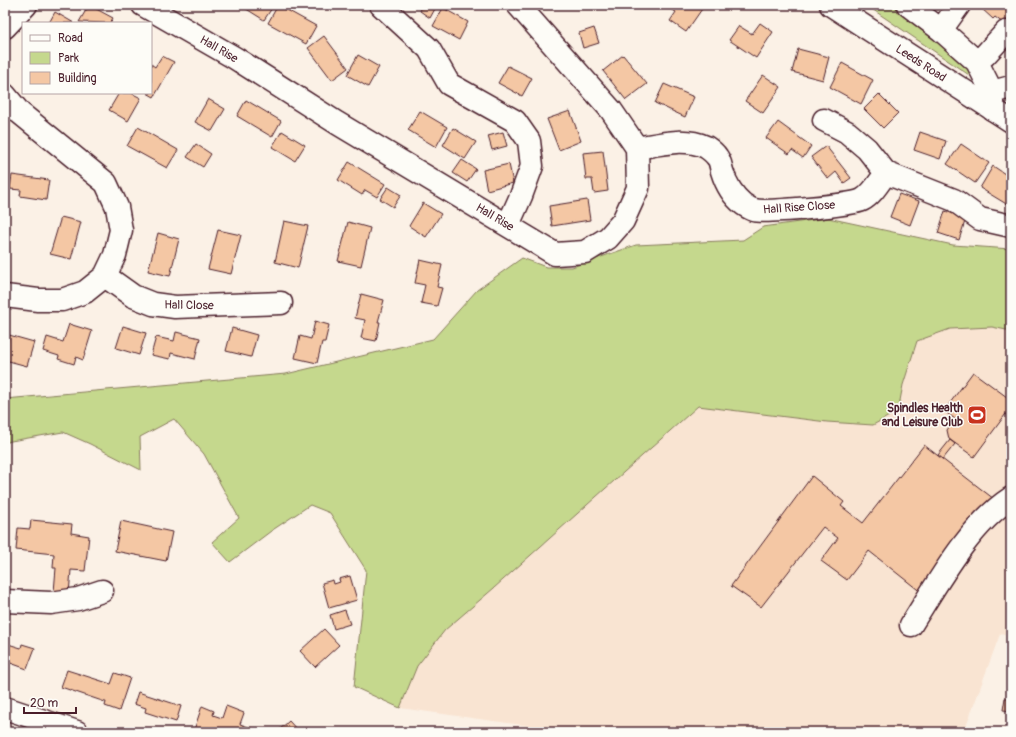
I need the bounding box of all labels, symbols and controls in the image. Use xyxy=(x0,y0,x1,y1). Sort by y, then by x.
legend xyxy=(22,22,152,94)
text: Road xyxy=(58,31,83,46)
street label: Hall Rise xyxy=(197,32,241,66)
street label: Leeds Road xyxy=(893,42,949,85)
text: Park xyxy=(58,51,79,66)
text: Building xyxy=(58,71,97,86)
street label: Hall Rise Close xyxy=(762,197,836,218)
street label: Hall Rise xyxy=(473,200,517,235)
street label: Hall Close xyxy=(164,298,214,313)
place label: Spindles Health and Leisure Club xyxy=(882,401,963,430)
sports icon: Spindles Health and Leisure Club xyxy=(966,404,988,426)
scale bar xyxy=(24,689,76,715)
text: 20 m xyxy=(30,696,59,711)

